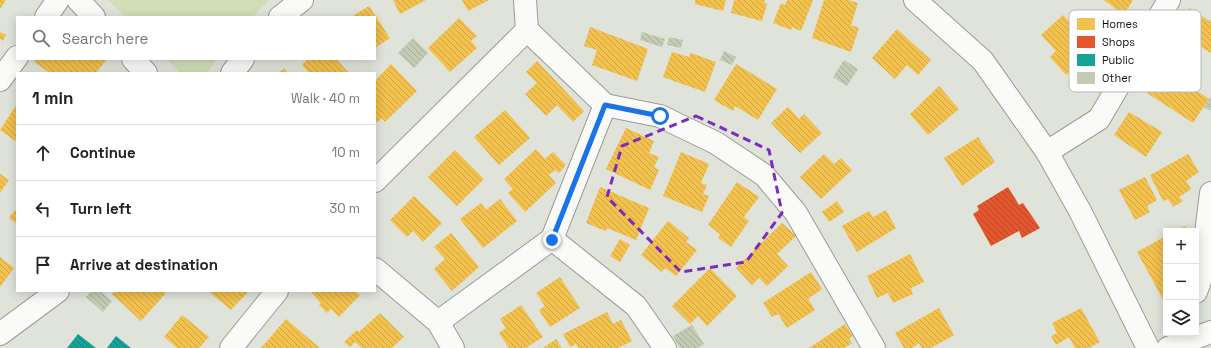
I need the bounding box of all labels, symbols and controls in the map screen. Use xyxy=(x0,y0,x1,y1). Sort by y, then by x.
legend xyxy=(1069,10,1201,92)
search box xyxy=(16,16,376,60)
text: Homes xyxy=(1102,17,1138,31)
icon: search xyxy=(30,27,52,49)
text: Search here xyxy=(62,29,148,48)
text: Shops xyxy=(1102,35,1135,49)
text: Public xyxy=(1102,53,1134,67)
text: Other xyxy=(1102,71,1132,85)
text: 1 min xyxy=(32,87,74,109)
text: Walk · 40 m xyxy=(291,90,360,107)
route start xyxy=(651,107,669,125)
icon: ahead xyxy=(32,142,54,164)
text: Continue xyxy=(70,143,136,162)
text: 10 m xyxy=(332,144,360,161)
icon: left xyxy=(32,198,54,220)
text: Turn left xyxy=(70,199,132,218)
text: 30 m xyxy=(329,200,360,217)
map controls xyxy=(1163,228,1199,336)
button: + xyxy=(1163,228,1199,264)
route end xyxy=(543,231,561,249)
icon: arrive xyxy=(32,254,54,276)
text: Arrive at destination xyxy=(70,255,218,274)
button: − xyxy=(1163,264,1199,300)
button: layers xyxy=(1163,300,1199,336)

